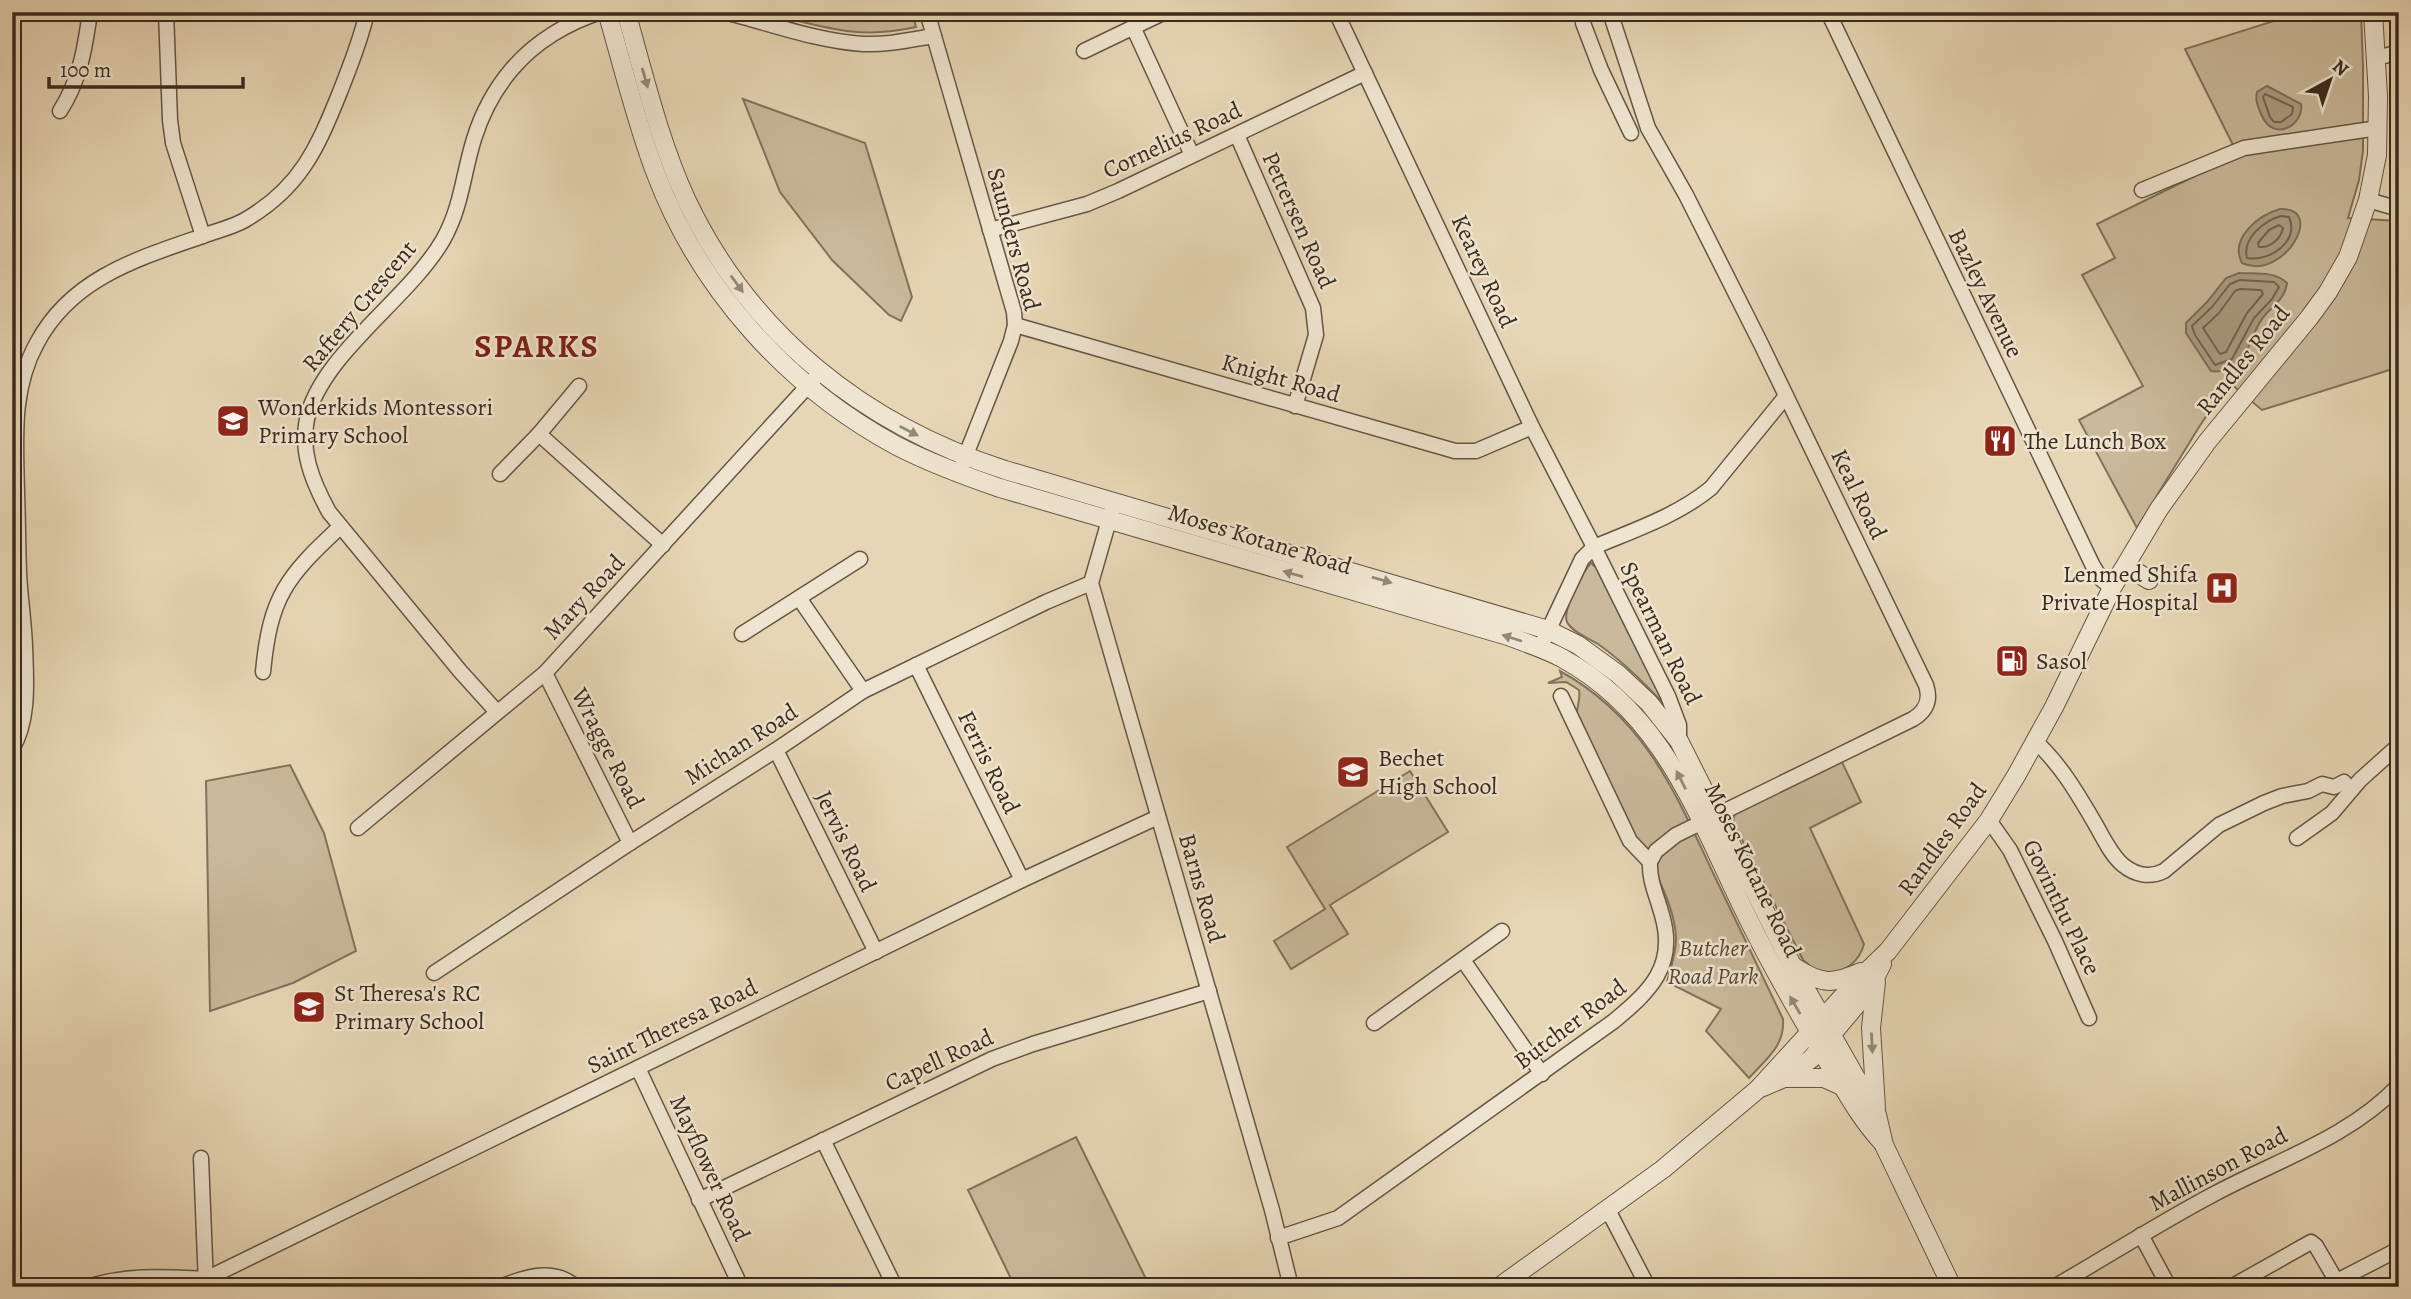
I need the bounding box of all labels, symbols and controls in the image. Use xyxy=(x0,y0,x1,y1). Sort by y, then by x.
scale bar xyxy=(49,46,243,90)
north arrow xyxy=(2296,46,2366,116)
text: N xyxy=(2327,53,2354,82)
text: 100 m xyxy=(60,56,111,84)
one-way arrow xyxy=(640,68,650,89)
street label: Cornelius Road xyxy=(1097,94,1247,186)
street label: Pettersen Road xyxy=(1254,146,1344,294)
street label: Saunders Road xyxy=(980,164,1048,314)
street label: Kearey Road xyxy=(1444,209,1524,333)
street label: Bazley Avenue xyxy=(1941,223,2031,363)
street label: Raftery Crescent xyxy=(295,234,423,378)
one-way arrow xyxy=(730,275,744,293)
street label: Randles Road xyxy=(2189,298,2297,422)
district label: SPARKS xyxy=(474,324,600,368)
street label: Knight Road xyxy=(1218,346,1344,410)
place label: Wonderkids Montessori Primary School xyxy=(257,391,493,451)
school or university icon: Wonderkids Montessori Primary School xyxy=(214,402,252,440)
restaurant icon: The Lunch Box xyxy=(1981,422,2019,460)
one-way arrow xyxy=(899,425,919,436)
place label: The Lunch Box xyxy=(2024,425,2167,457)
street label: Keal Road xyxy=(1823,443,1895,545)
street label: Moses Kotane Road xyxy=(1164,496,1356,582)
street label: Mary Road xyxy=(536,547,632,647)
street label: Spearman Road xyxy=(1613,556,1710,710)
place label: Lenmed Shifa Private Hospital xyxy=(2041,558,2199,618)
one-way arrow xyxy=(1283,569,1304,579)
hospital icon: Lenmed Shifa Private Hospital xyxy=(2203,569,2241,607)
one-way arrow xyxy=(1372,576,1393,586)
one-way arrow xyxy=(1501,632,1522,643)
fuel station icon: Sasol xyxy=(1993,642,2031,680)
place label: Sasol xyxy=(2036,645,2087,677)
street label: Wragge Road xyxy=(564,681,652,814)
street label: Michan Road xyxy=(678,695,804,793)
street label: Ferris Road xyxy=(950,705,1028,819)
place label: Bechet High School xyxy=(1378,742,1497,802)
school or university icon: Bechet High School xyxy=(1334,753,1372,791)
one-way arrow xyxy=(1675,771,1687,790)
street label: Randles Road xyxy=(1890,776,1994,902)
street label: Moses Kotane Road xyxy=(1697,777,1809,963)
street label: Jervis Road xyxy=(808,785,884,897)
street label: Barns Road xyxy=(1171,830,1233,946)
street label: Govinthu Place xyxy=(2015,834,2109,980)
park label: Butcher Road Park xyxy=(1668,932,1759,992)
street label: Saint Theresa Road xyxy=(581,971,763,1081)
street label: Butcher Road xyxy=(1507,971,1633,1077)
place label: St Theresa's RC Primary School xyxy=(334,977,484,1037)
school or university icon: St Theresa's RC Primary School xyxy=(290,988,328,1026)
one-way arrow xyxy=(1789,996,1801,1015)
street label: Capell Road xyxy=(880,1021,998,1099)
one-way arrow xyxy=(1867,1032,1878,1054)
street label: Mayflower Road xyxy=(662,1090,758,1246)
street label: Mallinson Road xyxy=(2143,1119,2293,1219)

